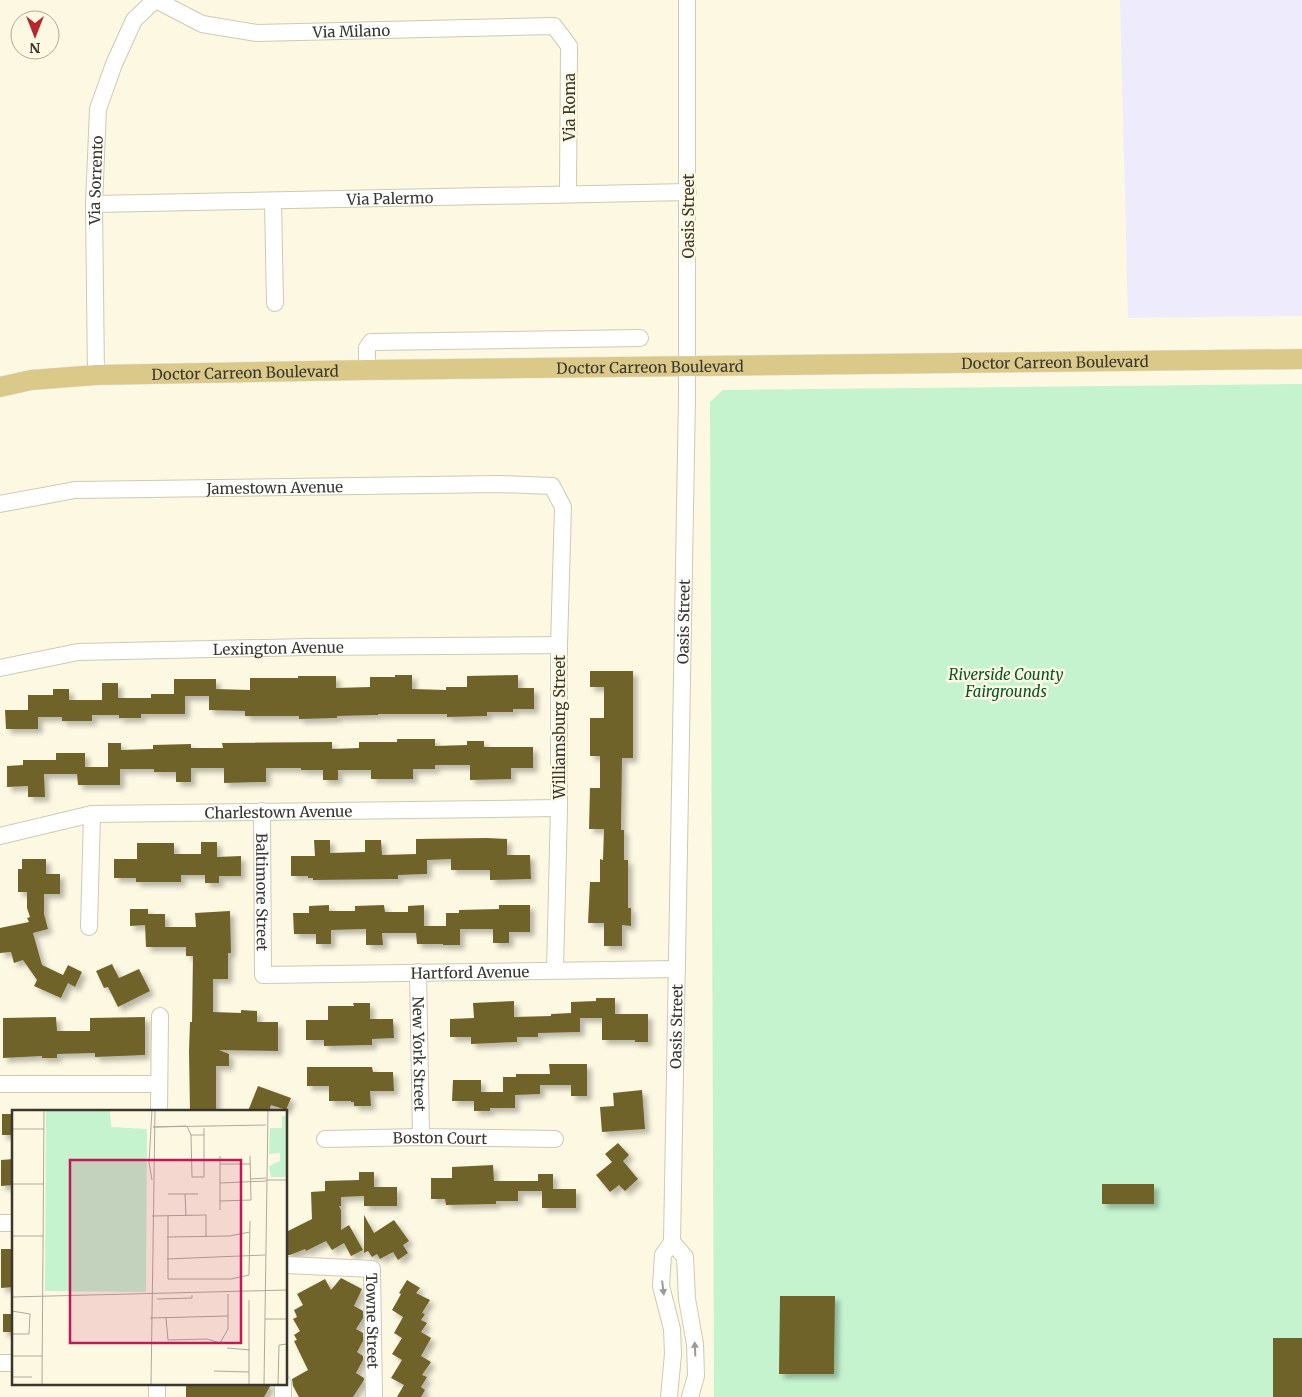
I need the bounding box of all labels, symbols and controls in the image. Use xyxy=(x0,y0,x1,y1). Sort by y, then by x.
north arrow xyxy=(10,10,60,60)
street label: Via Milano xyxy=(311,20,391,41)
text: N xyxy=(29,39,41,57)
street label: Via Roma xyxy=(560,73,579,142)
street label: Via Sorrento xyxy=(84,135,106,226)
street label: Oasis Street xyxy=(679,173,698,258)
street label: Via Palermo xyxy=(345,188,434,208)
street label: Doctor Carreon Boulevard xyxy=(961,351,1149,373)
street label: Doctor Carreon Boulevard xyxy=(556,356,744,377)
street label: Doctor Carreon Boulevard xyxy=(151,361,339,383)
street label: Jamestown Avenue xyxy=(205,477,343,498)
street label: Oasis Street xyxy=(673,579,693,664)
street label: Lexington Avenue xyxy=(213,637,344,659)
street label: Williamsburg Street xyxy=(550,655,569,800)
park label: Riverside County Fairgrounds xyxy=(949,665,1063,701)
street label: Charlestown Avenue xyxy=(205,801,352,822)
street label: Baltimore Street xyxy=(253,833,272,951)
street label: Hartford Avenue xyxy=(411,962,530,982)
street label: Oasis Street xyxy=(666,984,686,1069)
street label: New York Street xyxy=(409,996,430,1112)
inset map xyxy=(12,1110,288,1384)
street label: Boston Court xyxy=(392,1127,488,1147)
street label: Towne Street xyxy=(363,1273,383,1369)
one-way arrow xyxy=(659,1280,667,1296)
one-way arrow xyxy=(691,1341,699,1357)

